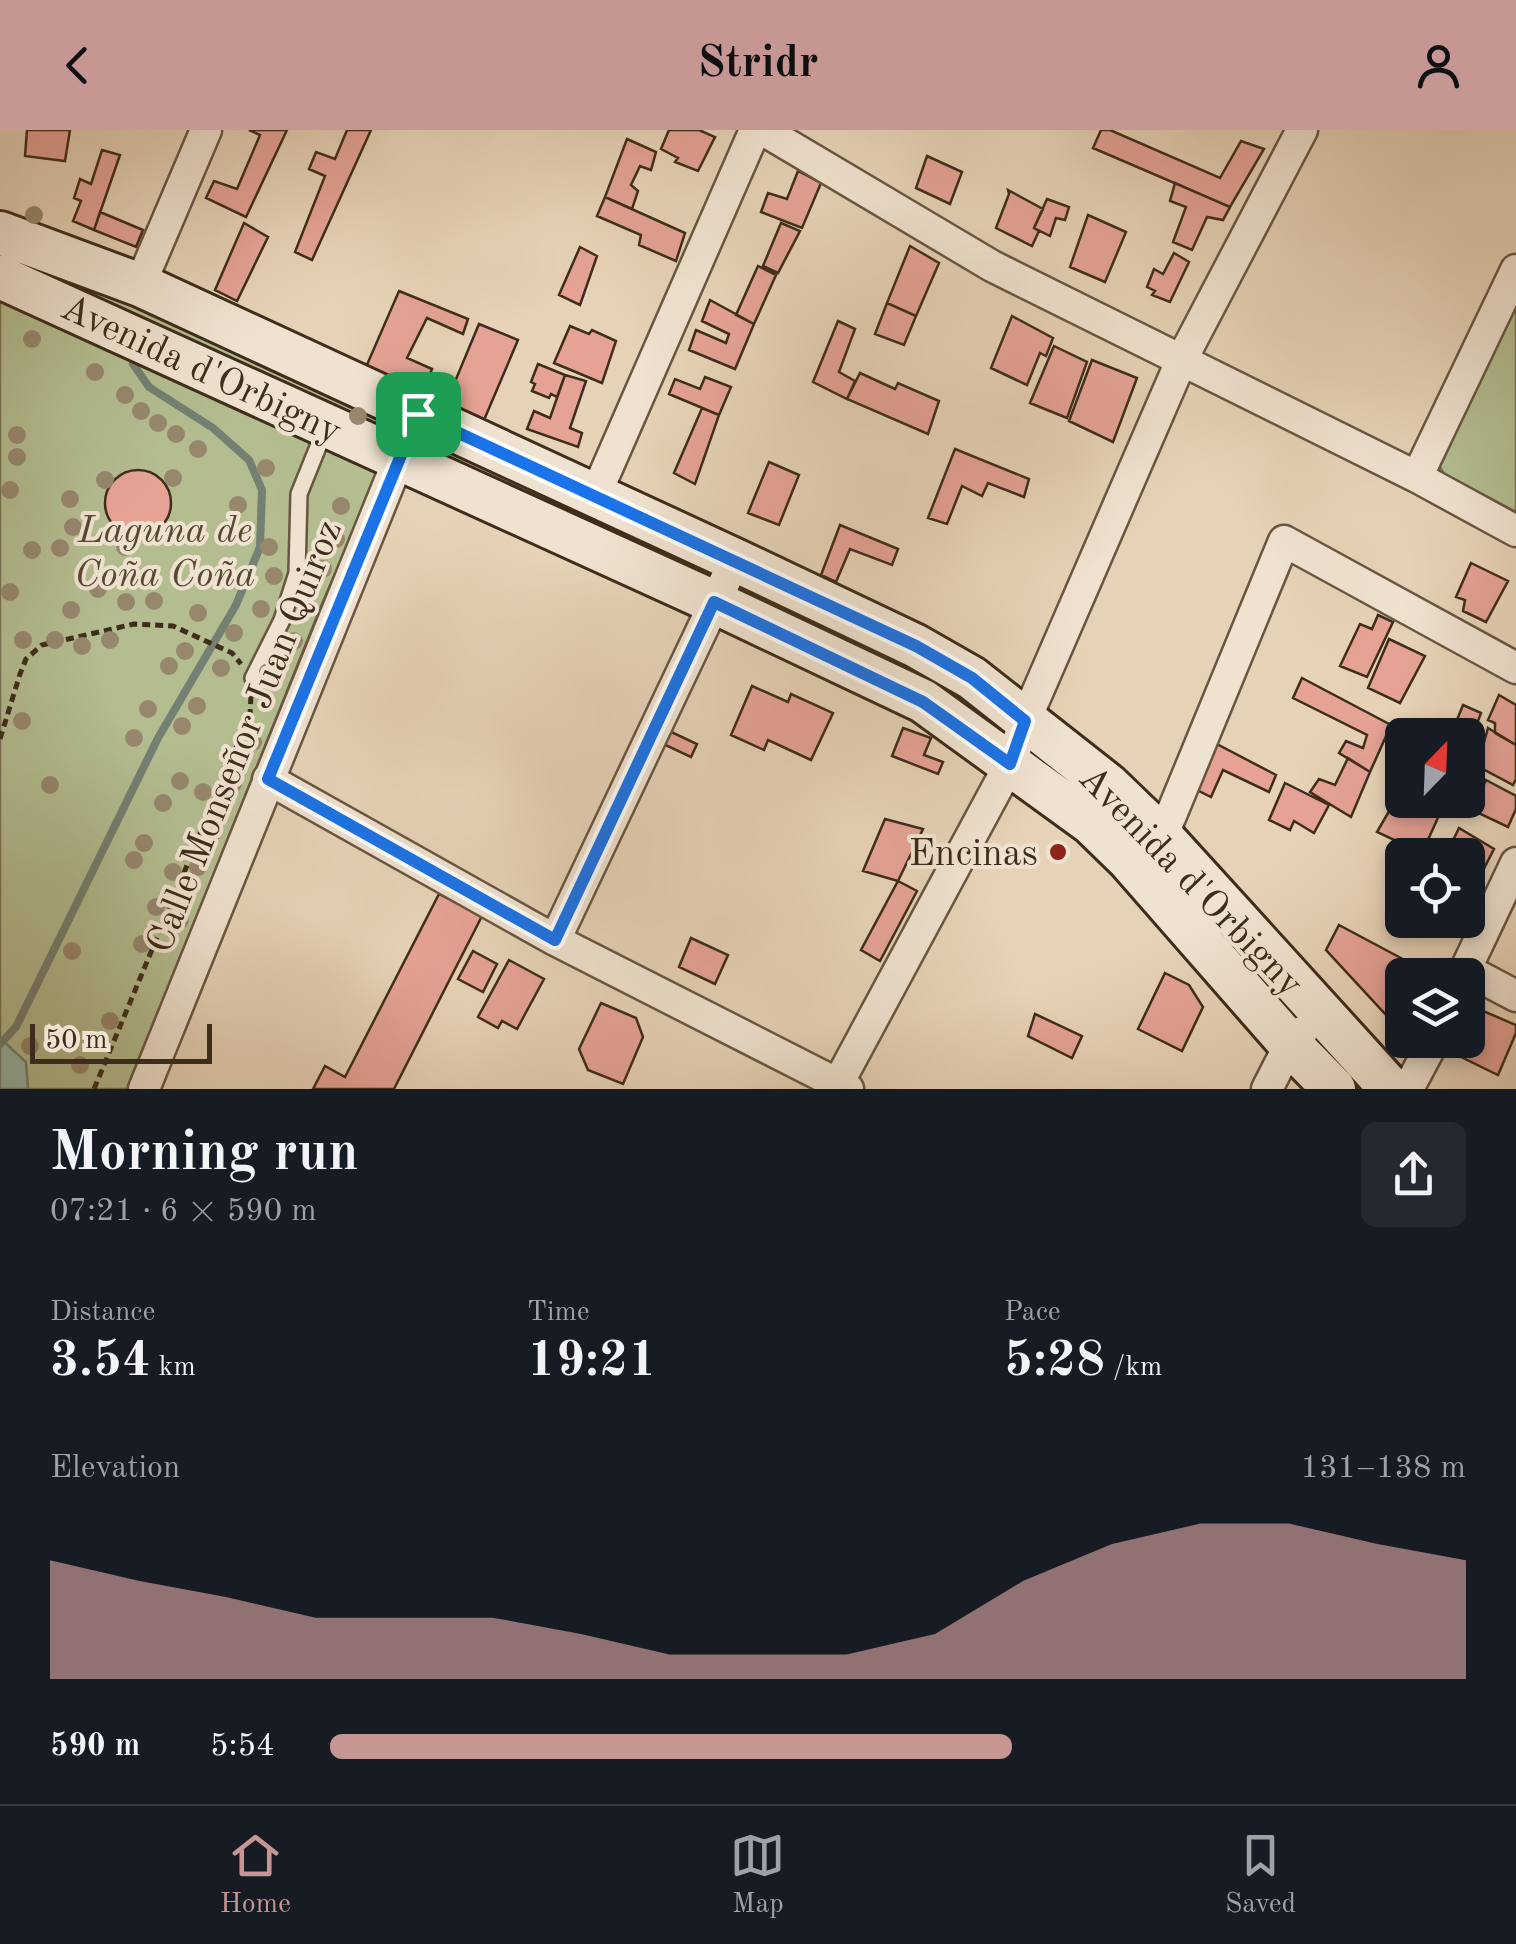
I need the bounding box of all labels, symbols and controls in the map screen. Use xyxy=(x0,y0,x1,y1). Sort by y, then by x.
icon: back xyxy=(50,38,105,93)
icon: person xyxy=(1411,38,1466,93)
text: Stridr xyxy=(698,42,818,87)
street label: Avenida d'Orbigny xyxy=(55,289,347,452)
pin xyxy=(376,372,461,457)
icon: arrive xyxy=(391,387,446,442)
park label: Laguna de Coña Coña xyxy=(75,513,255,595)
street label: Calle Monseñor Juan Quiroz xyxy=(141,516,350,959)
north arrow xyxy=(1385,718,1485,818)
map controls xyxy=(1385,718,1485,1058)
street label: Avenida d'Orbigny xyxy=(1070,759,1309,1005)
place label: Encinas xyxy=(909,836,1038,874)
button: locate xyxy=(1385,838,1485,938)
marker: Encinas xyxy=(1047,841,1069,863)
button: layers xyxy=(1385,958,1485,1058)
scale bar xyxy=(30,1019,212,1064)
text: 50 m xyxy=(45,1027,108,1055)
button: share xyxy=(1361,1122,1466,1227)
text: Morning run xyxy=(50,1127,359,1182)
text: 07:21 · 6 × 590 m xyxy=(50,1196,317,1228)
text: Distance xyxy=(50,1299,155,1327)
text: Time xyxy=(527,1299,590,1327)
text: Pace xyxy=(1004,1299,1061,1327)
text: 3.54 xyxy=(50,1337,151,1387)
text: 19:21 xyxy=(527,1337,657,1387)
text: 5:28 xyxy=(1004,1337,1105,1387)
text: km xyxy=(151,1354,196,1382)
text: /km xyxy=(1105,1354,1162,1382)
text: Elevation xyxy=(50,1453,180,1485)
text: 131–138 m xyxy=(1300,1453,1466,1485)
text: 590 m xyxy=(50,1731,140,1763)
text: 5:54 xyxy=(210,1731,275,1763)
tab: Home xyxy=(220,1828,291,1923)
tab: Map xyxy=(730,1828,785,1923)
tab: Saved xyxy=(1225,1828,1296,1923)

